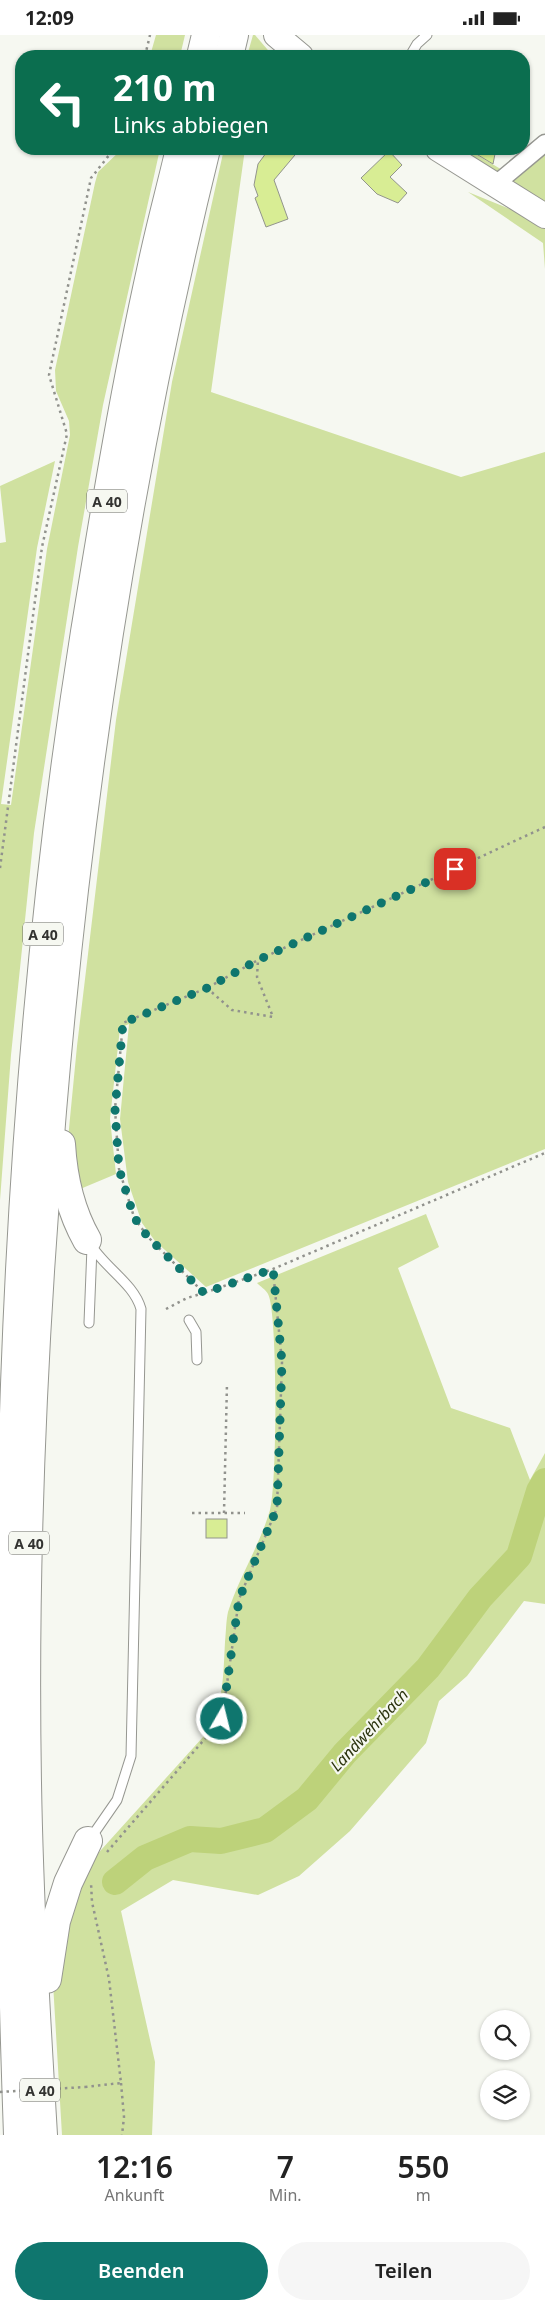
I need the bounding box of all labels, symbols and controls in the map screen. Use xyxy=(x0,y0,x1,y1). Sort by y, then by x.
text: 12:09 xyxy=(25,5,74,31)
text: 210 m xyxy=(113,64,216,111)
icon: left xyxy=(30,70,95,135)
text: Links abbiegen xyxy=(113,109,269,139)
road number: A 40 xyxy=(87,489,127,513)
pin xyxy=(434,848,476,890)
icon: arrive xyxy=(441,855,469,883)
road number: A 40 xyxy=(23,923,63,946)
road number: A 40 xyxy=(9,1531,49,1555)
water label: Landwehrbach xyxy=(325,1684,413,1776)
position arrow xyxy=(195,1692,247,1744)
map controls xyxy=(480,2010,530,2120)
button: search xyxy=(480,2010,530,2060)
button: layers xyxy=(480,2070,530,2120)
road number: A 40 xyxy=(20,2079,60,2101)
text: 12:16 xyxy=(96,2146,173,2187)
text: 7 xyxy=(277,2146,294,2187)
text: 550 xyxy=(398,2146,449,2187)
text: Ankunft xyxy=(105,2184,164,2206)
text: Min. xyxy=(269,2184,302,2206)
text: m xyxy=(416,2184,431,2206)
button: Beenden xyxy=(15,2242,268,2300)
button: Teilen xyxy=(278,2242,530,2300)

